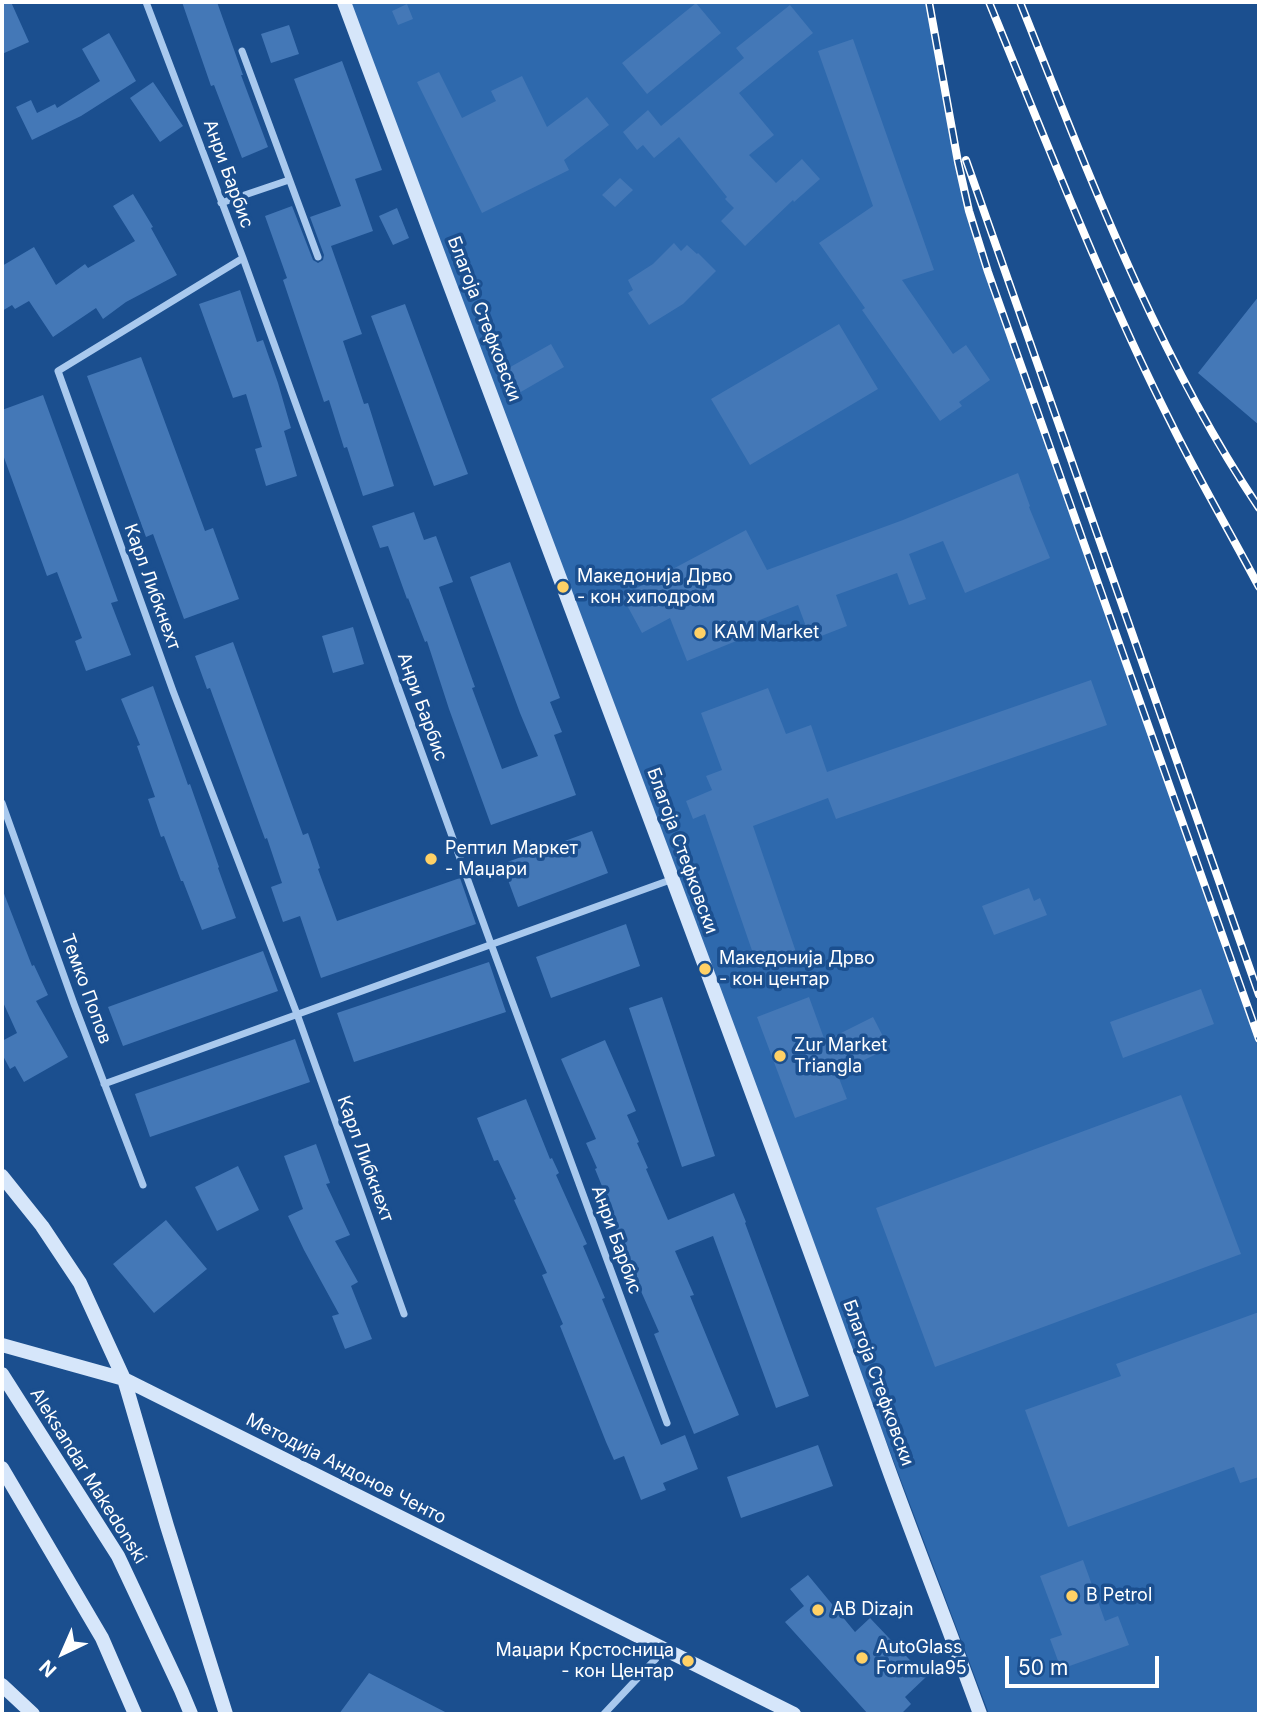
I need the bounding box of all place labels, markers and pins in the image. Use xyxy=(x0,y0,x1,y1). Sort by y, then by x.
place label: Македонија Дрво - кон хиподром xyxy=(577,566,733,608)
marker: Македонија Дрво - кон хиподром xyxy=(555,579,571,595)
place label: KAM Market xyxy=(714,622,819,644)
marker: KAM Market xyxy=(692,625,708,641)
place label: Рептил Маркет - Маџари xyxy=(445,838,578,880)
marker: Рептил Маркет - Маџари xyxy=(423,851,439,867)
place label: Македонија Дрво - кон центар xyxy=(719,948,875,990)
marker: Македонија Дрво - кон центар xyxy=(697,961,713,977)
place label: Zur Market Triangla xyxy=(794,1035,887,1078)
marker: Zur Market Triangla xyxy=(772,1048,788,1064)
place label: B Petrol xyxy=(1086,1585,1152,1607)
marker: B Petrol xyxy=(1064,1588,1080,1604)
place label: AB Dizajn xyxy=(832,1599,914,1621)
marker: AB Dizajn xyxy=(810,1602,826,1618)
place label: AutoGlass Formula95 xyxy=(876,1637,967,1680)
place label: Маџари Крстосница - кон Центар xyxy=(496,1640,674,1682)
marker: AutoGlass Formula95 xyxy=(854,1650,870,1666)
marker: Маџари Крстосница - кон Центар xyxy=(680,1653,696,1669)

